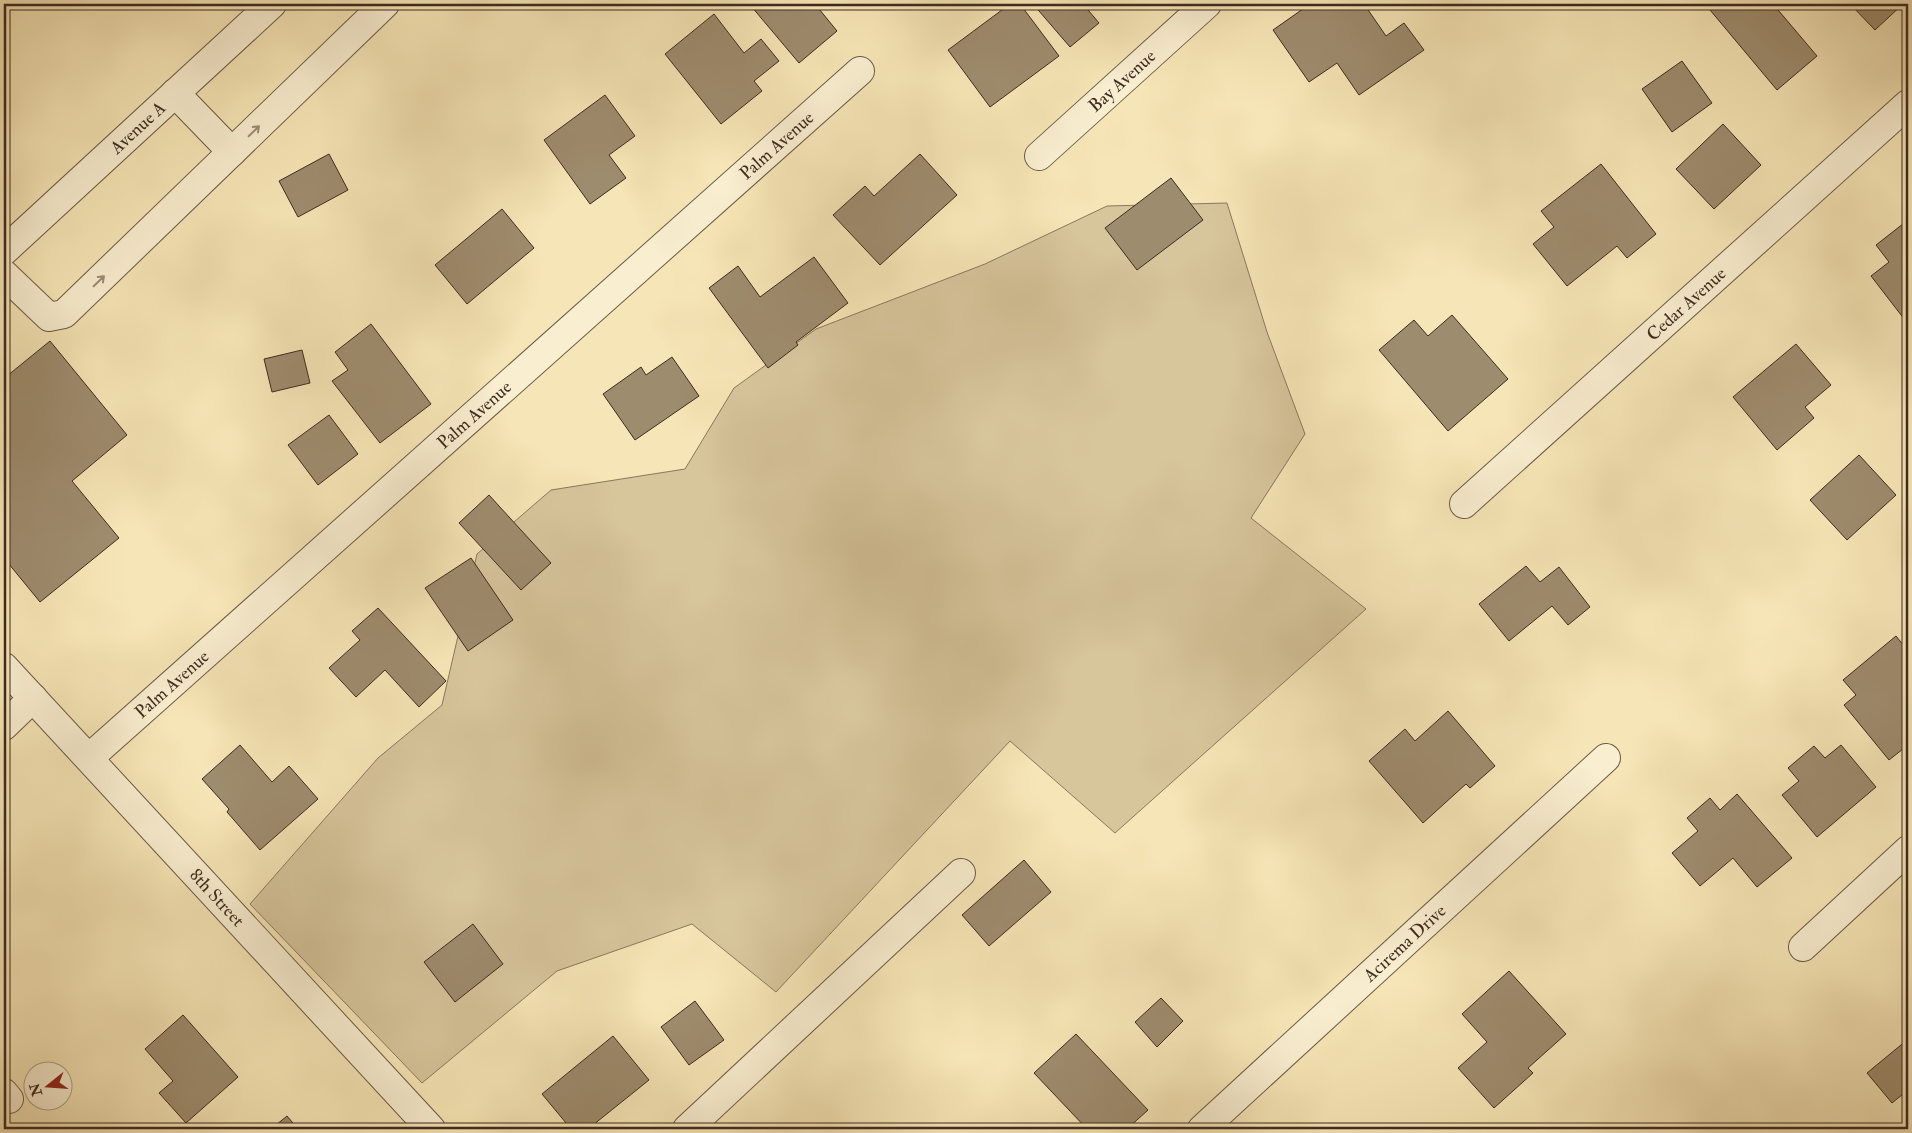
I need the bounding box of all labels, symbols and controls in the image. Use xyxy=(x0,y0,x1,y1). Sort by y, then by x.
street label: Bay Avenue xyxy=(1084,44,1161,117)
street label: Avenue A xyxy=(105,96,171,160)
street label: Palm Avenue xyxy=(735,106,819,185)
one-way arrow xyxy=(247,125,260,137)
street label: Cedar Avenue xyxy=(1641,262,1731,346)
one-way arrow xyxy=(93,274,105,287)
street label: Palm Avenue xyxy=(432,375,517,454)
street label: Palm Avenue xyxy=(130,645,214,723)
street label: 8th Street xyxy=(185,864,250,932)
street label: Acirema Drive xyxy=(1358,899,1451,987)
north arrow xyxy=(22,1060,72,1110)
text: N xyxy=(26,1081,46,1099)

